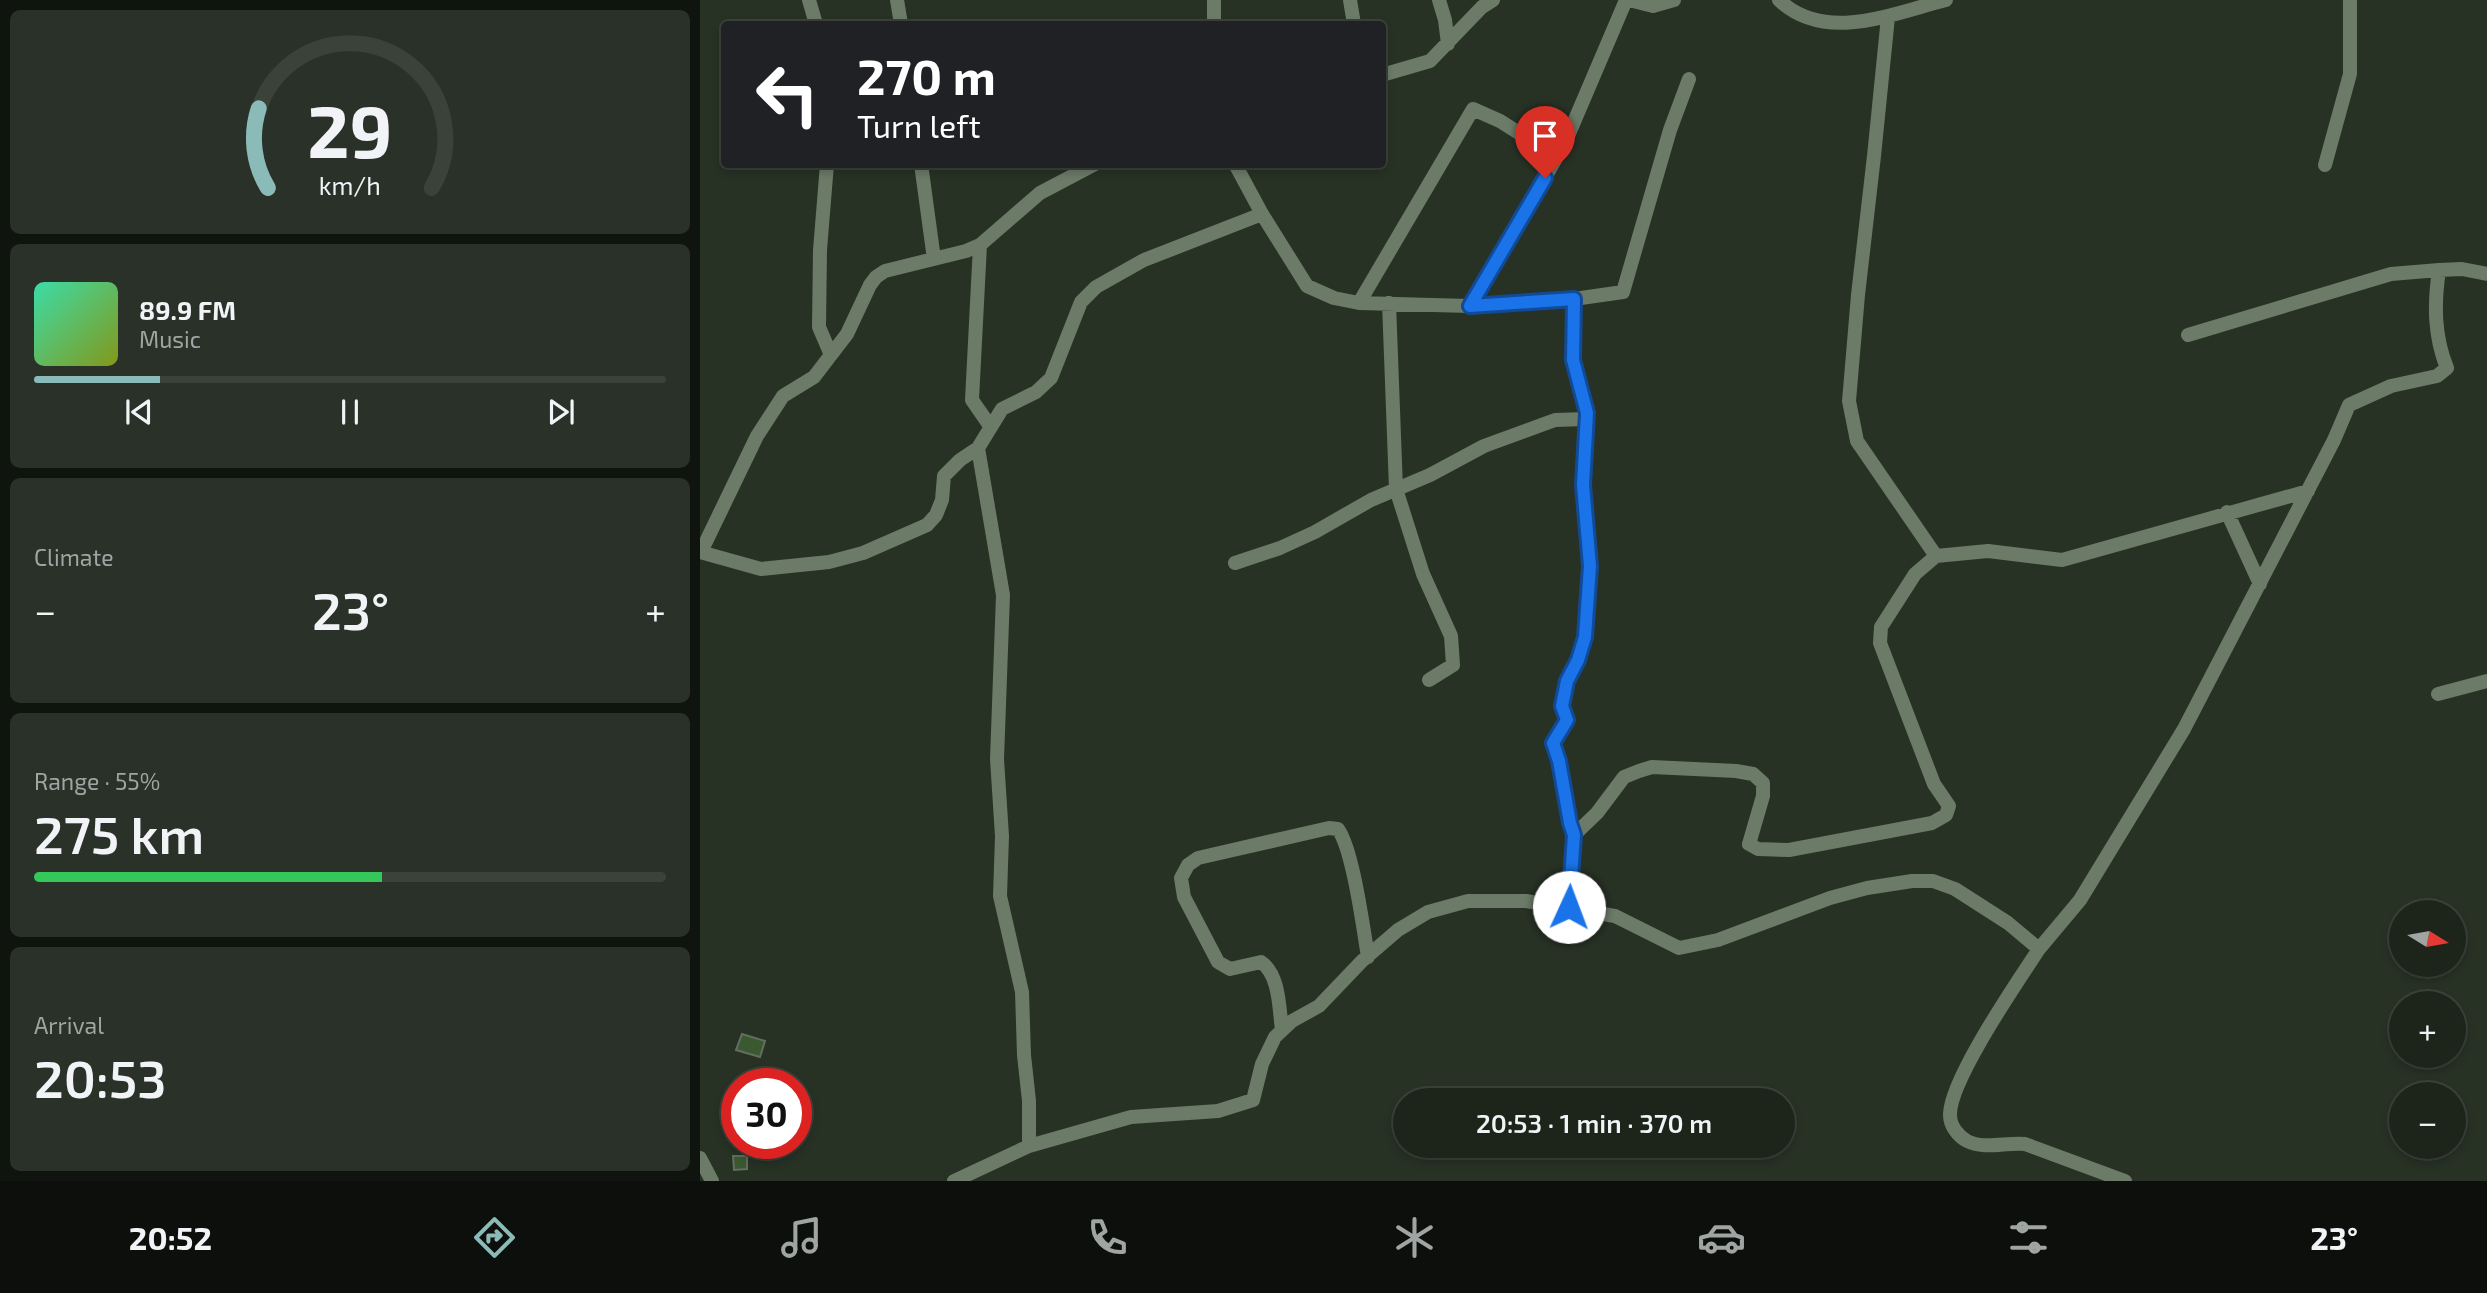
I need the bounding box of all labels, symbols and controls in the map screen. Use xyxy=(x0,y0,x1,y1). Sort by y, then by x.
text: 270 m xyxy=(857,46,996,105)
icon: left xyxy=(742,49,833,140)
text: 29 xyxy=(307,85,393,173)
text: Turn left xyxy=(857,106,981,144)
pin xyxy=(1515,106,1575,178)
icon: arrive xyxy=(1526,117,1564,155)
text: km/h xyxy=(319,170,381,200)
text: 89.9 FM xyxy=(139,294,236,325)
text: Music xyxy=(139,325,201,353)
icon: previous xyxy=(120,393,158,431)
icon: pause xyxy=(331,393,369,431)
icon: next xyxy=(542,393,580,431)
text: Climate xyxy=(34,543,114,571)
text: 23° xyxy=(312,578,389,640)
text: − xyxy=(34,587,56,633)
text: + xyxy=(645,587,666,633)
text: Range · 55% xyxy=(34,767,160,795)
text: 275 km xyxy=(34,802,204,864)
position arrow xyxy=(1532,870,1606,944)
north arrow xyxy=(2389,900,2466,976)
map controls xyxy=(2389,900,2466,1159)
button: + xyxy=(2389,991,2466,1068)
text: Arrival xyxy=(34,1011,104,1039)
text: 20:53 xyxy=(34,1046,166,1108)
speed limit sign: 30 xyxy=(721,1068,812,1159)
button: − xyxy=(2389,1082,2466,1159)
text: 20:53 · 1 min · 370 m xyxy=(1476,1107,1712,1138)
icon: directions xyxy=(470,1213,519,1262)
icon: music xyxy=(777,1213,826,1262)
icon: phone xyxy=(1083,1213,1132,1262)
icon: climate xyxy=(1390,1213,1439,1262)
icon: car xyxy=(1697,1213,1746,1262)
icon: filters xyxy=(2004,1213,2053,1262)
text: 20:52 xyxy=(129,1218,212,1256)
text: 23° xyxy=(2310,1218,2358,1256)

